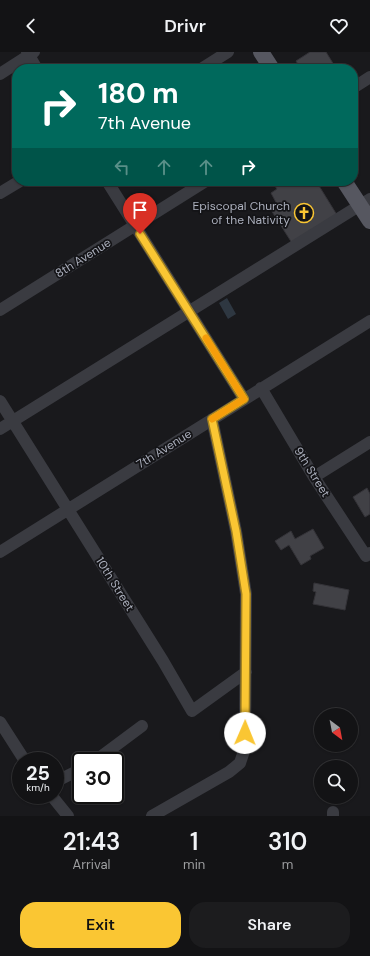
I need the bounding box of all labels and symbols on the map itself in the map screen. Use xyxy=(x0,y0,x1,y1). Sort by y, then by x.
pin xyxy=(123,193,157,234)
place label: Episcopal Church of the Nativity xyxy=(193,198,290,228)
church icon: Episcopal Church of the Nativity xyxy=(293,202,315,224)
street label: 8th Avenue xyxy=(52,234,114,281)
street label: 7th Avenue xyxy=(133,426,195,472)
street label: 9th Street xyxy=(290,444,334,500)
street label: 10th Street xyxy=(92,554,138,614)
north arrow xyxy=(314,708,358,752)
position arrow xyxy=(224,712,266,754)
speed limit sign: 30 xyxy=(72,752,124,804)

